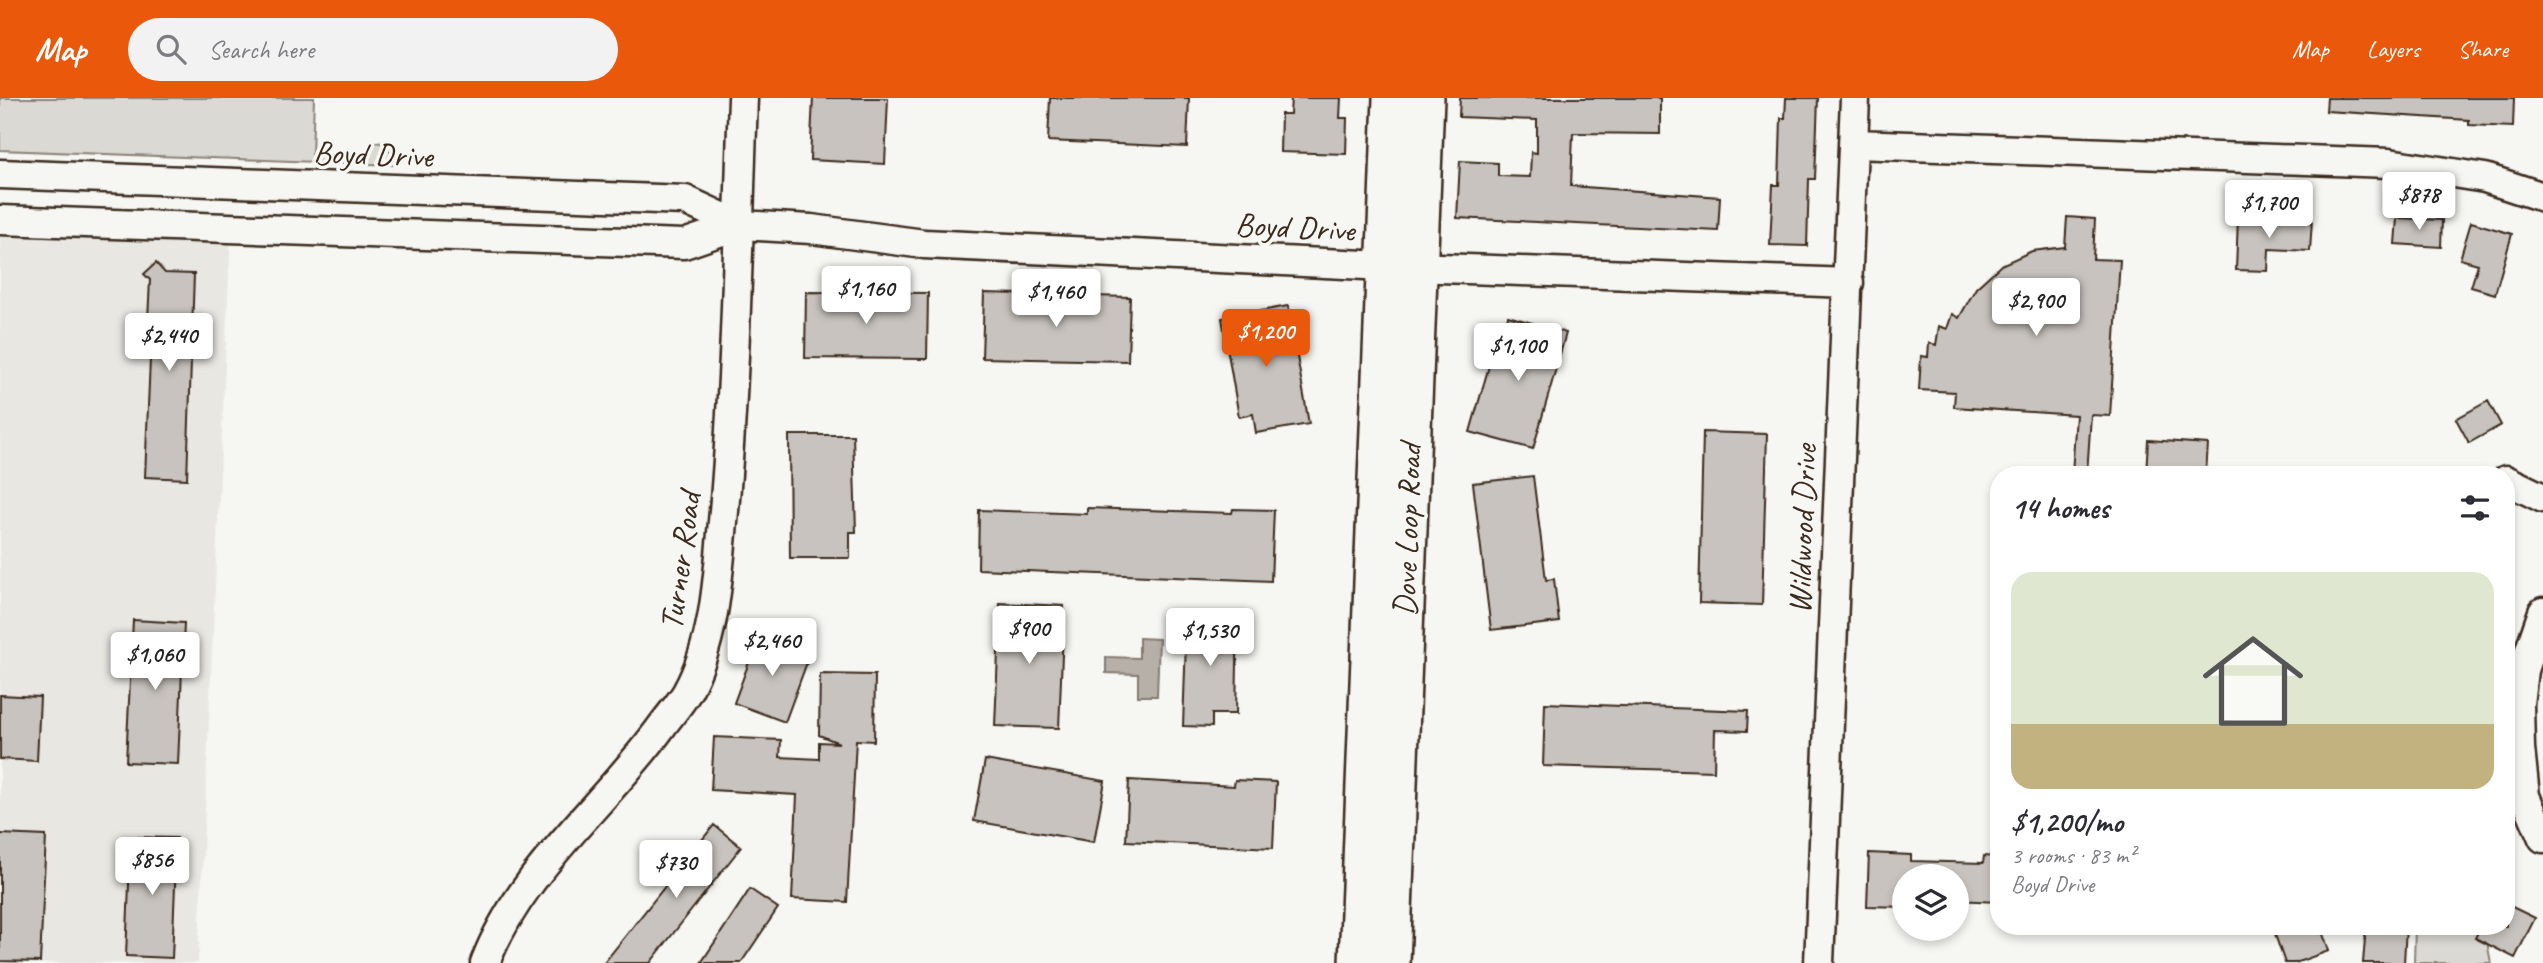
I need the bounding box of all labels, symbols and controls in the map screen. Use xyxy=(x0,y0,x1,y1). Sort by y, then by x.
search box xyxy=(128,18,618,81)
text: Map xyxy=(35,28,86,70)
icon: search xyxy=(152,30,190,68)
text: Search here xyxy=(208,33,314,66)
text: Map xyxy=(2292,34,2329,64)
text: Layers xyxy=(2367,34,2420,64)
text: Share xyxy=(2458,34,2508,64)
street label: Boyd Drive xyxy=(313,131,436,177)
pin: $878 xyxy=(2378,172,2460,232)
pin: $1,700 xyxy=(2212,180,2326,240)
text: $878 xyxy=(2398,180,2440,209)
text: $1,700 xyxy=(2241,188,2297,217)
street label: Boyd Drive xyxy=(1234,203,1358,251)
pin: $1,160 xyxy=(809,266,923,326)
pin: $1,460 xyxy=(999,270,1113,329)
text: $1,160 xyxy=(838,274,894,303)
text: $1,460 xyxy=(1028,277,1084,306)
pin: $2,900 xyxy=(1979,278,2093,338)
text: $2,900 xyxy=(2008,286,2064,315)
pin: $1,200 xyxy=(1209,310,1323,369)
pin: $2,440 xyxy=(112,314,226,373)
text: $1,200 xyxy=(1238,317,1294,346)
text: $2,440 xyxy=(141,321,197,350)
pin: $1,100 xyxy=(1461,324,1575,383)
text: $1,100 xyxy=(1490,331,1546,360)
street label: Dove Loop Road xyxy=(1383,438,1431,617)
street label: Wildwood Drive xyxy=(1778,441,1826,614)
street label: Turner Road xyxy=(650,485,711,632)
text: 14 homes xyxy=(2011,489,2109,527)
icon: filters xyxy=(2456,489,2494,527)
pin: $900 xyxy=(988,606,1070,666)
pin: $1,530 xyxy=(1153,608,1267,668)
text: $900 xyxy=(1008,614,1050,643)
text: $1,530 xyxy=(1182,616,1238,645)
pin: $2,460 xyxy=(715,618,829,678)
icon: home xyxy=(2190,618,2316,744)
text: $2,460 xyxy=(744,626,800,655)
pin: $1,060 xyxy=(98,632,212,692)
text: $1,060 xyxy=(127,640,183,669)
text: $1,200/mo xyxy=(2011,803,2123,841)
pin: $856 xyxy=(111,838,193,897)
pin: $730 xyxy=(635,840,717,900)
text: 3 rooms · 83 m² xyxy=(2011,841,2135,870)
text: $856 xyxy=(131,845,173,874)
text: $730 xyxy=(655,848,697,877)
map controls xyxy=(1892,864,1969,941)
button: layers xyxy=(1892,864,1969,941)
text: Boyd Drive xyxy=(2011,870,2094,899)

